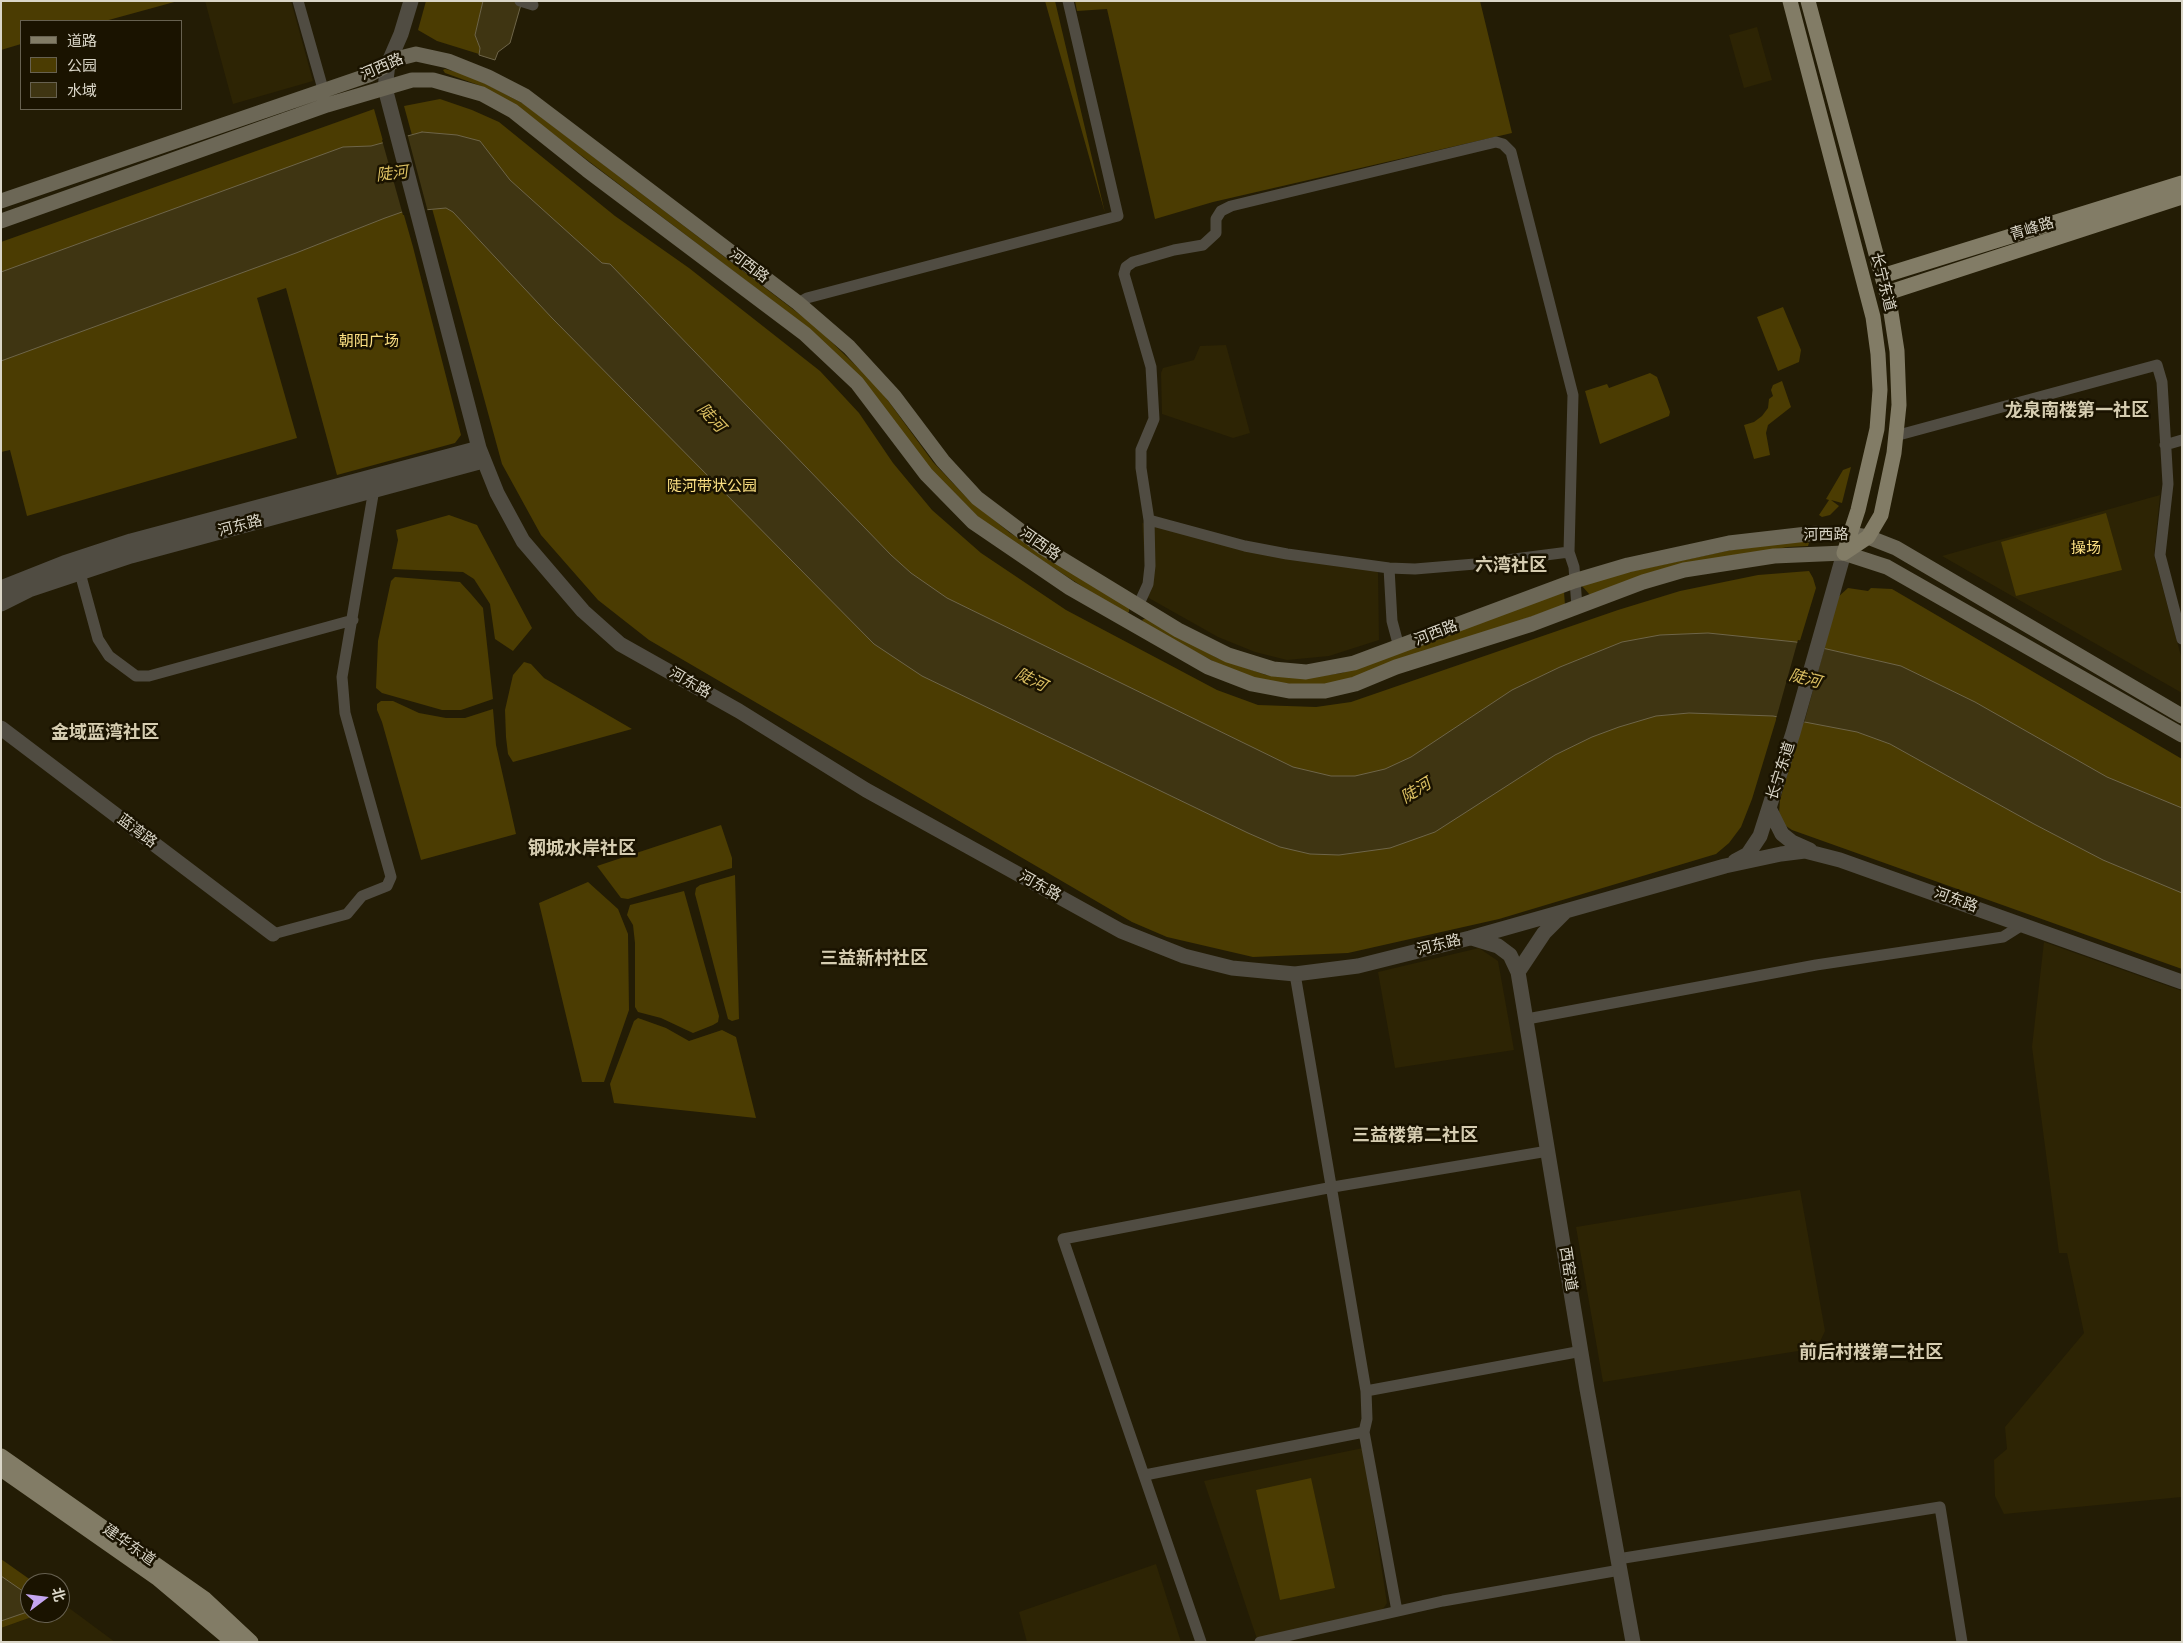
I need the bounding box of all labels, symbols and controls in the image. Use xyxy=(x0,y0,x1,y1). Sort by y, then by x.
legend xyxy=(20,20,182,110)
text: 道路 xyxy=(67,32,97,50)
street label: 河西路 xyxy=(358,50,406,84)
text: 公园 xyxy=(67,57,97,75)
text: 水域 xyxy=(67,82,97,100)
water label: 陡河 xyxy=(375,163,409,185)
street label: 青峰路 xyxy=(2008,214,2056,244)
street label: 河西路 xyxy=(726,245,772,287)
street label: 长宁东道 xyxy=(1867,251,1899,313)
park label: 朝阳广场 xyxy=(339,333,399,351)
water label: 陡河 xyxy=(693,400,729,436)
district label: 龙泉南楼第一社区 xyxy=(2005,400,2149,422)
park label: 陡河带状公园 xyxy=(667,478,757,496)
street label: 河东路 xyxy=(216,511,264,541)
street label: 河西路 xyxy=(1016,524,1064,564)
street label: 河西路 xyxy=(1803,526,1849,544)
park label: 操场 xyxy=(2071,540,2101,558)
district label: 六湾社区 xyxy=(1475,555,1547,577)
street label: 河西路 xyxy=(1412,617,1460,649)
street label: 河东路 xyxy=(666,664,714,702)
water label: 陡河 xyxy=(1012,664,1050,696)
water label: 陡河 xyxy=(1787,666,1823,692)
district label: 金域蓝湾社区 xyxy=(51,722,159,744)
street label: 长宁东道 xyxy=(1763,740,1799,802)
water label: 陡河 xyxy=(1397,774,1435,808)
street label: 蓝湾路 xyxy=(114,810,160,852)
district label: 钢城水岸社区 xyxy=(528,838,636,860)
street label: 河东路 xyxy=(1016,867,1064,905)
street label: 河东路 xyxy=(1932,884,1980,916)
street label: 河东路 xyxy=(1415,931,1463,959)
district label: 三益新村社区 xyxy=(820,948,928,970)
district label: 三益楼第二社区 xyxy=(1352,1125,1478,1147)
street label: 西窑道 xyxy=(1556,1245,1580,1293)
district label: 前后村楼第二社区 xyxy=(1799,1342,1943,1364)
street label: 建华东道 xyxy=(99,1520,159,1570)
north arrow xyxy=(20,1573,70,1623)
text: 北 xyxy=(49,1586,68,1603)

